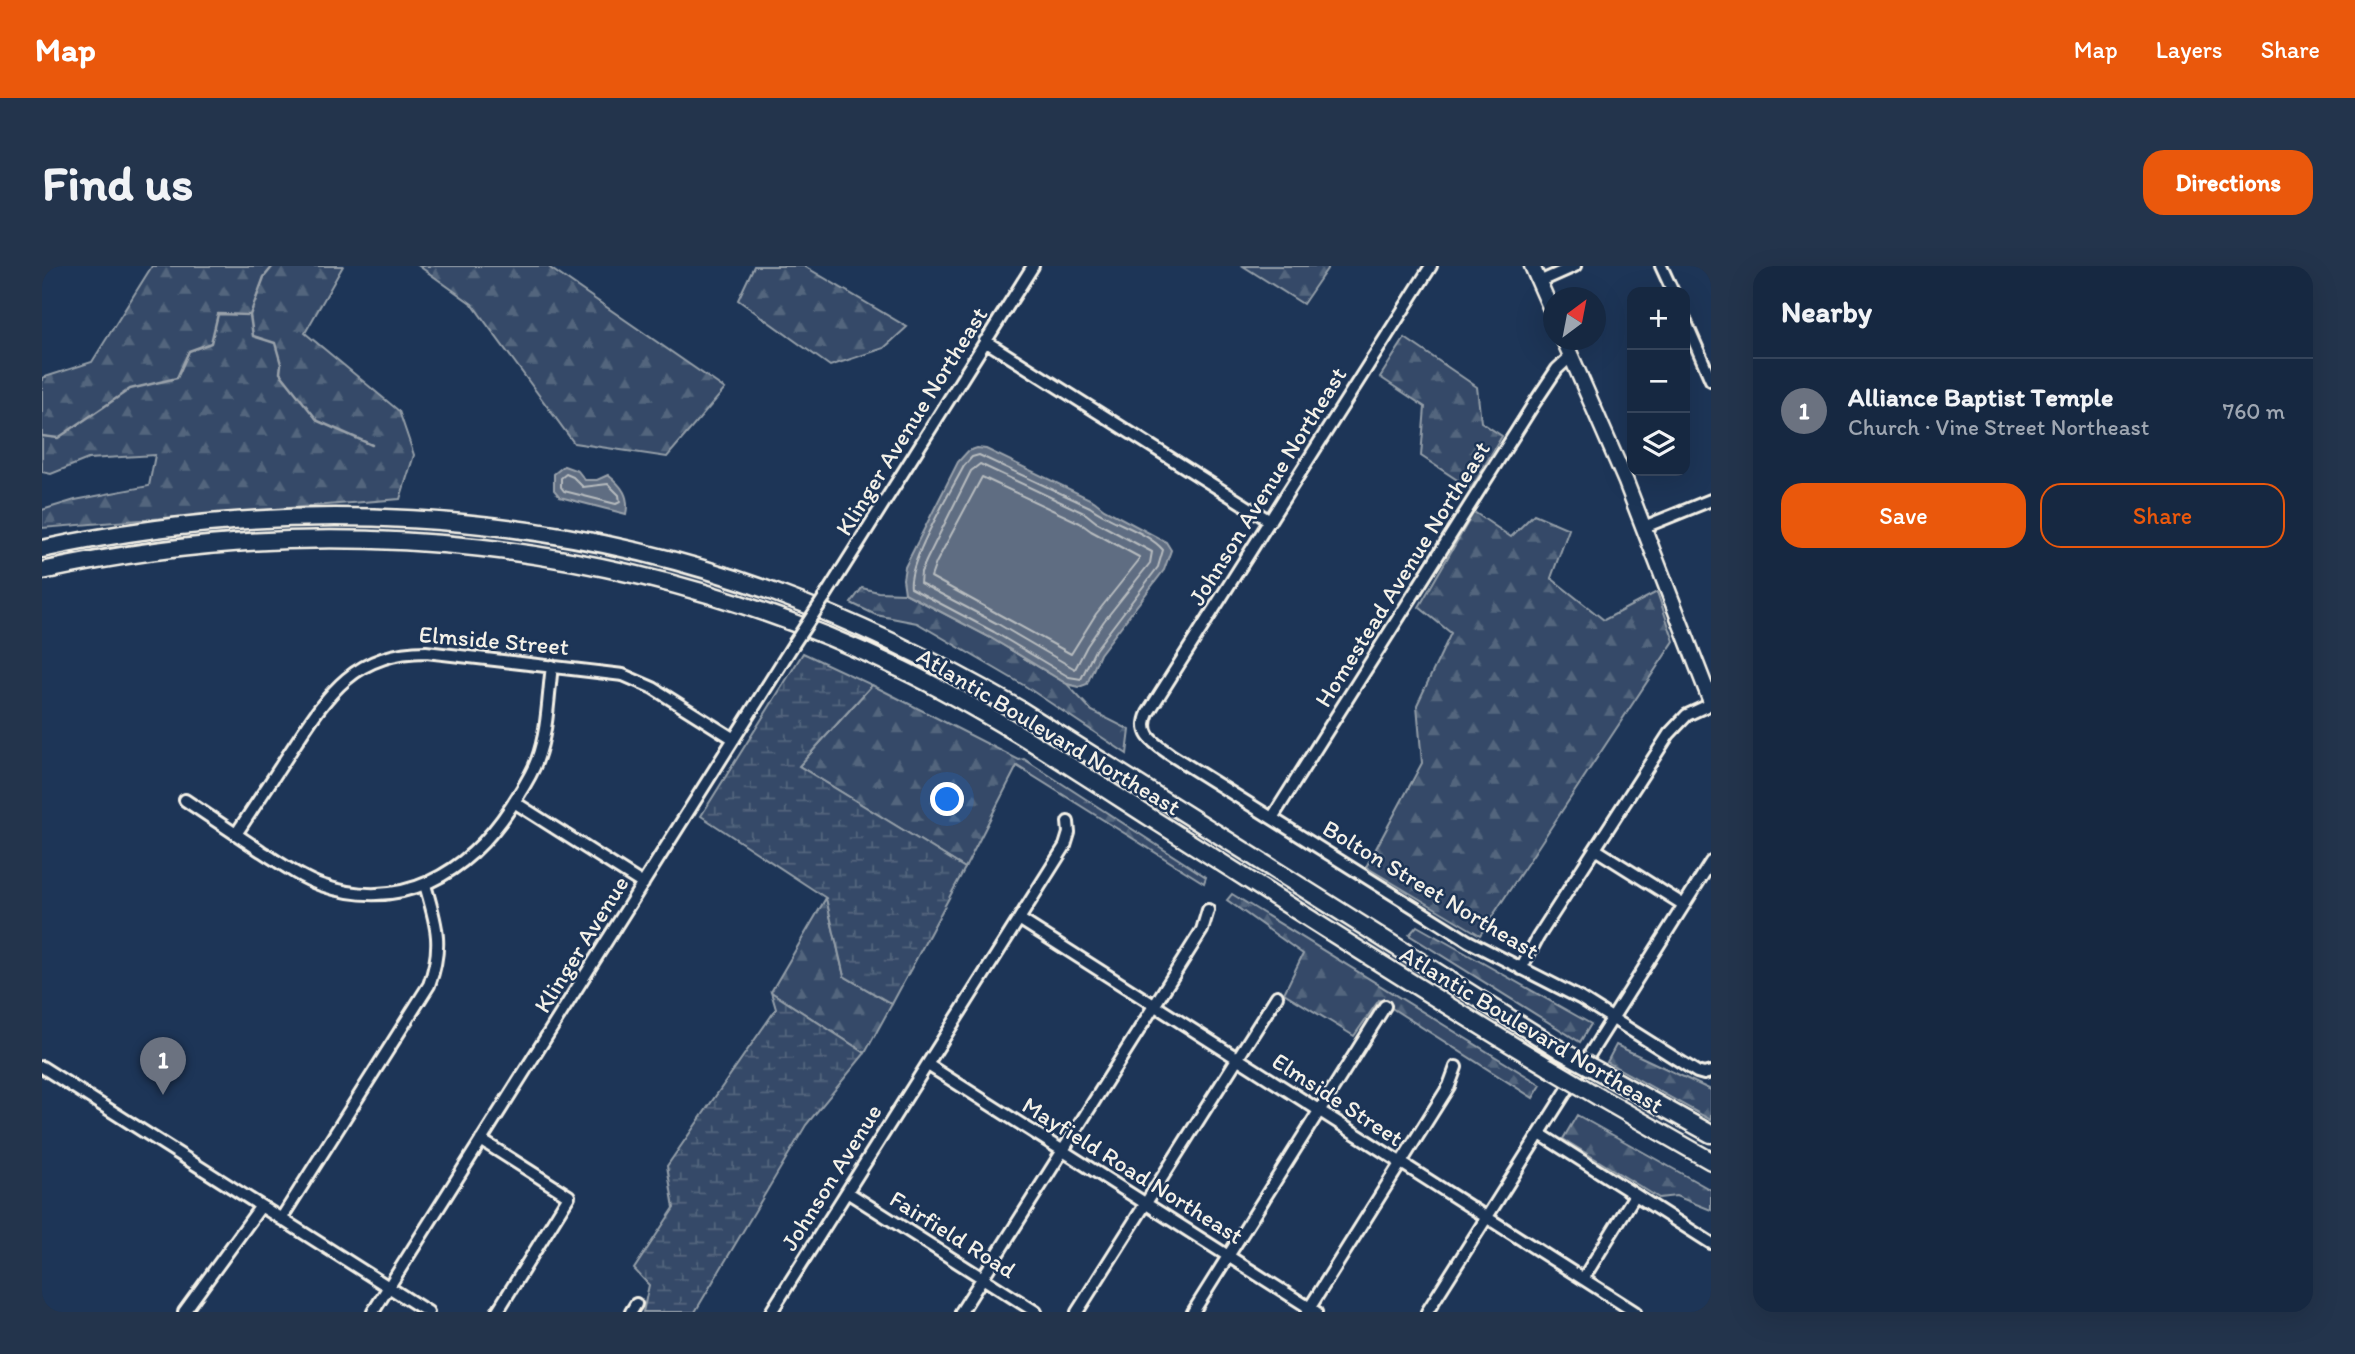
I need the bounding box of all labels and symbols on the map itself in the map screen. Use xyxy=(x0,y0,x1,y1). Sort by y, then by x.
north arrow xyxy=(1543,287,1606,350)
street label: Klinger Avenue Northeast xyxy=(829,301,993,541)
street label: Johnson Avenue Northeast xyxy=(1182,361,1352,611)
street label: Homestead Avenue Northeast xyxy=(1308,436,1496,712)
street label: Elmside Street xyxy=(418,619,570,661)
street label: Atlantic Boulevard Northeast xyxy=(912,641,1186,821)
your location xyxy=(930,782,964,816)
street label: Bolton Street Northeast xyxy=(1318,813,1544,965)
street label: Klinger Avenue xyxy=(527,870,635,1018)
street label: Atlantic Boulevard Northeast xyxy=(1395,939,1669,1119)
pin: 1 xyxy=(140,1037,186,1095)
street label: Elmside Street xyxy=(1267,1046,1409,1152)
street label: Mayfield Road Northeast xyxy=(1017,1090,1249,1250)
street label: Johnson Avenue xyxy=(774,1098,888,1256)
street label: Fairfield Road xyxy=(884,1184,1022,1284)

